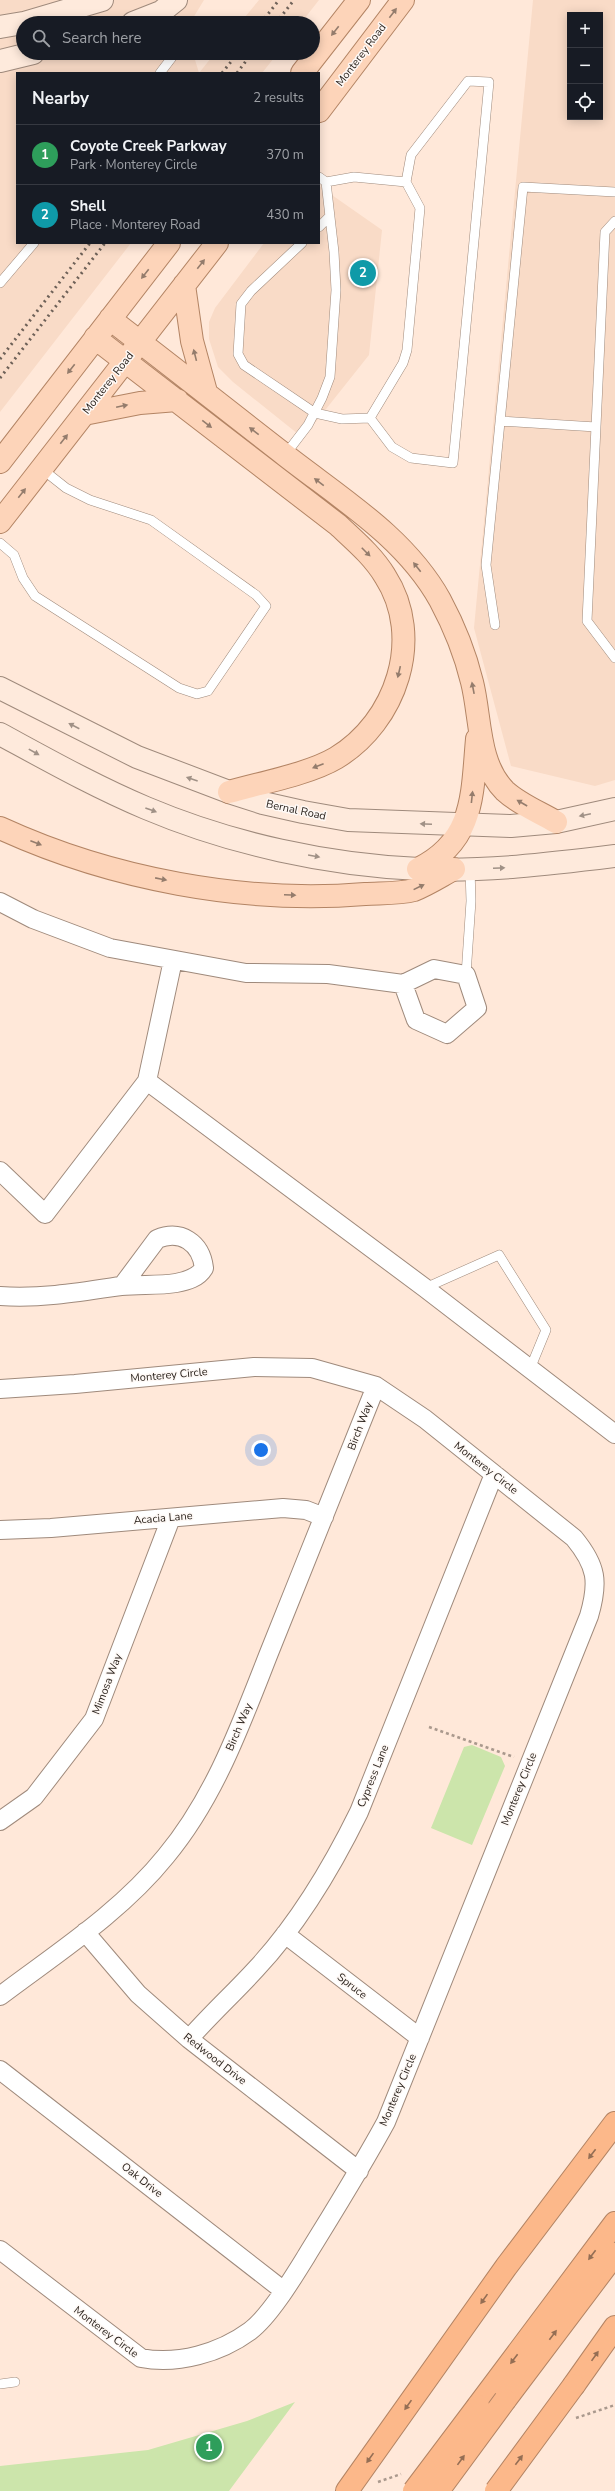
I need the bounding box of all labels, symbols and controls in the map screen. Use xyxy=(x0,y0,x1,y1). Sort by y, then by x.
one-way arrow xyxy=(389,7,398,18)
map controls xyxy=(567,12,603,120)
button: + xyxy=(567,12,603,48)
search box xyxy=(16,16,320,60)
street label: Monterey Road xyxy=(332,20,390,90)
one-way arrow xyxy=(330,25,339,36)
icon: search xyxy=(30,27,52,49)
text: Search here xyxy=(62,28,142,48)
button: − xyxy=(567,48,603,84)
button: locate xyxy=(567,84,603,120)
text: Nearby xyxy=(32,87,89,110)
text: 2 results xyxy=(253,89,304,107)
text: Coyote Creek Parkway xyxy=(70,136,227,156)
text: 1 xyxy=(41,146,49,164)
text: 370 m xyxy=(266,146,304,164)
text: Park · Monterey Circle xyxy=(70,156,197,174)
text: Shell xyxy=(70,196,106,216)
text: 2 xyxy=(41,206,49,224)
text: 430 m xyxy=(266,206,304,224)
text: Place · Monterey Road xyxy=(70,216,200,234)
pin: 2 xyxy=(350,258,376,288)
one-way arrow xyxy=(196,259,205,270)
one-way arrow xyxy=(141,268,150,279)
street label: Monterey Road xyxy=(79,349,137,417)
one-way arrow xyxy=(192,349,198,361)
one-way arrow xyxy=(67,364,76,375)
one-way arrow xyxy=(116,403,128,409)
one-way arrow xyxy=(202,420,213,428)
one-way arrow xyxy=(249,427,260,436)
one-way arrow xyxy=(60,434,69,445)
one-way arrow xyxy=(314,477,325,486)
one-way arrow xyxy=(18,488,27,499)
one-way arrow xyxy=(361,547,371,557)
one-way arrow xyxy=(413,561,422,572)
one-way arrow xyxy=(396,666,402,678)
one-way arrow xyxy=(470,681,476,694)
one-way arrow xyxy=(68,722,80,729)
one-way arrow xyxy=(28,749,40,756)
one-way arrow xyxy=(311,763,323,769)
one-way arrow xyxy=(186,776,198,782)
one-way arrow xyxy=(469,791,475,803)
street label: Bernal Road xyxy=(265,796,327,824)
one-way arrow xyxy=(516,799,528,806)
one-way arrow xyxy=(145,807,157,813)
one-way arrow xyxy=(579,813,592,819)
one-way arrow xyxy=(420,820,432,827)
one-way arrow xyxy=(31,840,43,846)
one-way arrow xyxy=(308,853,320,859)
one-way arrow xyxy=(493,864,505,871)
one-way arrow xyxy=(155,876,167,882)
one-way arrow xyxy=(413,884,425,890)
one-way arrow xyxy=(284,892,297,898)
street label: Monterey Circle xyxy=(130,1364,208,1386)
street label: Birch Way xyxy=(344,1399,376,1452)
street label: Monterey Circle xyxy=(451,1438,521,1498)
your location xyxy=(251,1440,271,1460)
street label: Acacia Lane xyxy=(133,1508,193,1528)
street label: Mimosa Way xyxy=(88,1651,126,1717)
street label: Birch Way xyxy=(222,1700,256,1753)
street label: Cypress Lane xyxy=(354,1742,392,1810)
street label: Monterey Circle xyxy=(498,1750,541,1828)
street label: Spruce xyxy=(334,1970,370,2003)
street label: Redwood Drive xyxy=(180,2030,250,2088)
street label: Monterey Circle xyxy=(376,2051,420,2129)
one-way arrow xyxy=(588,2149,596,2159)
street label: Oak Drive xyxy=(118,2159,166,2201)
one-way arrow xyxy=(587,2249,596,2260)
one-way arrow xyxy=(480,2293,488,2304)
street label: Monterey Circle xyxy=(71,2303,142,2361)
one-way arrow xyxy=(549,2330,558,2341)
one-way arrow xyxy=(591,2351,599,2361)
one-way arrow xyxy=(509,2353,518,2364)
one-way arrow xyxy=(404,2399,412,2410)
pin: 1 xyxy=(196,2432,222,2462)
one-way arrow xyxy=(366,2453,374,2463)
one-way arrow xyxy=(457,2454,465,2465)
one-way arrow xyxy=(515,2454,523,2465)

